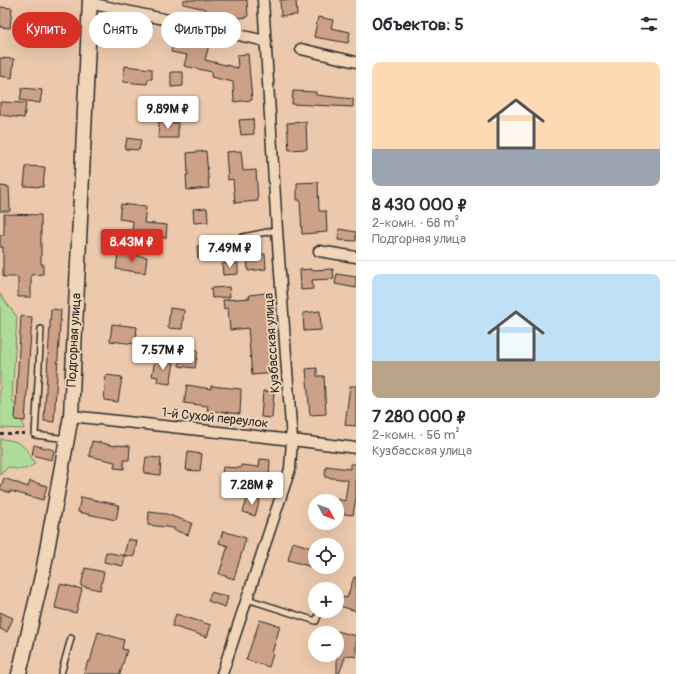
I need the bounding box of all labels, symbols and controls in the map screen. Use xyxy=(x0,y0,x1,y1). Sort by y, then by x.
chip: Купить xyxy=(12,12,81,48)
chip: Снять xyxy=(89,12,153,48)
chip: Фильтры xyxy=(161,12,241,48)
icon: filters xyxy=(638,13,660,35)
text: Объектов: 5 xyxy=(372,14,464,35)
icon: home xyxy=(480,88,552,160)
pin: 9.89M ₽ xyxy=(131,96,205,130)
text: 9.89M ₽ xyxy=(147,101,189,117)
text: 8 430 000 ₽ xyxy=(372,194,468,215)
text: 2-комн. · 68 m² xyxy=(372,215,459,231)
pin: 8.43M ₽ xyxy=(95,229,169,263)
text: Подгорная улица xyxy=(372,231,466,247)
text: 8.43M ₽ xyxy=(110,234,154,250)
pin: 7.49M ₽ xyxy=(193,235,267,269)
text: 7.49M ₽ xyxy=(208,240,252,256)
street label: Подгорная улица xyxy=(64,293,84,387)
street label: Кузбасская улица xyxy=(261,293,283,393)
icon: home xyxy=(480,300,552,372)
pin: 7.57M ₽ xyxy=(126,337,200,371)
text: 7.57M ₽ xyxy=(141,342,185,358)
street label: 1-й Сухой переулок xyxy=(161,404,270,432)
text: 7 280 000 ₽ xyxy=(372,406,467,427)
text: 2-комн. · 56 m² xyxy=(372,427,460,443)
text: Кузбасская улица xyxy=(372,443,472,459)
pin: 7.28M ₽ xyxy=(215,472,289,506)
text: 7.28M ₽ xyxy=(230,477,274,493)
north arrow xyxy=(308,494,344,530)
map controls xyxy=(308,494,344,662)
button: locate xyxy=(308,538,344,574)
button: + xyxy=(308,582,344,618)
button: − xyxy=(308,626,344,662)

